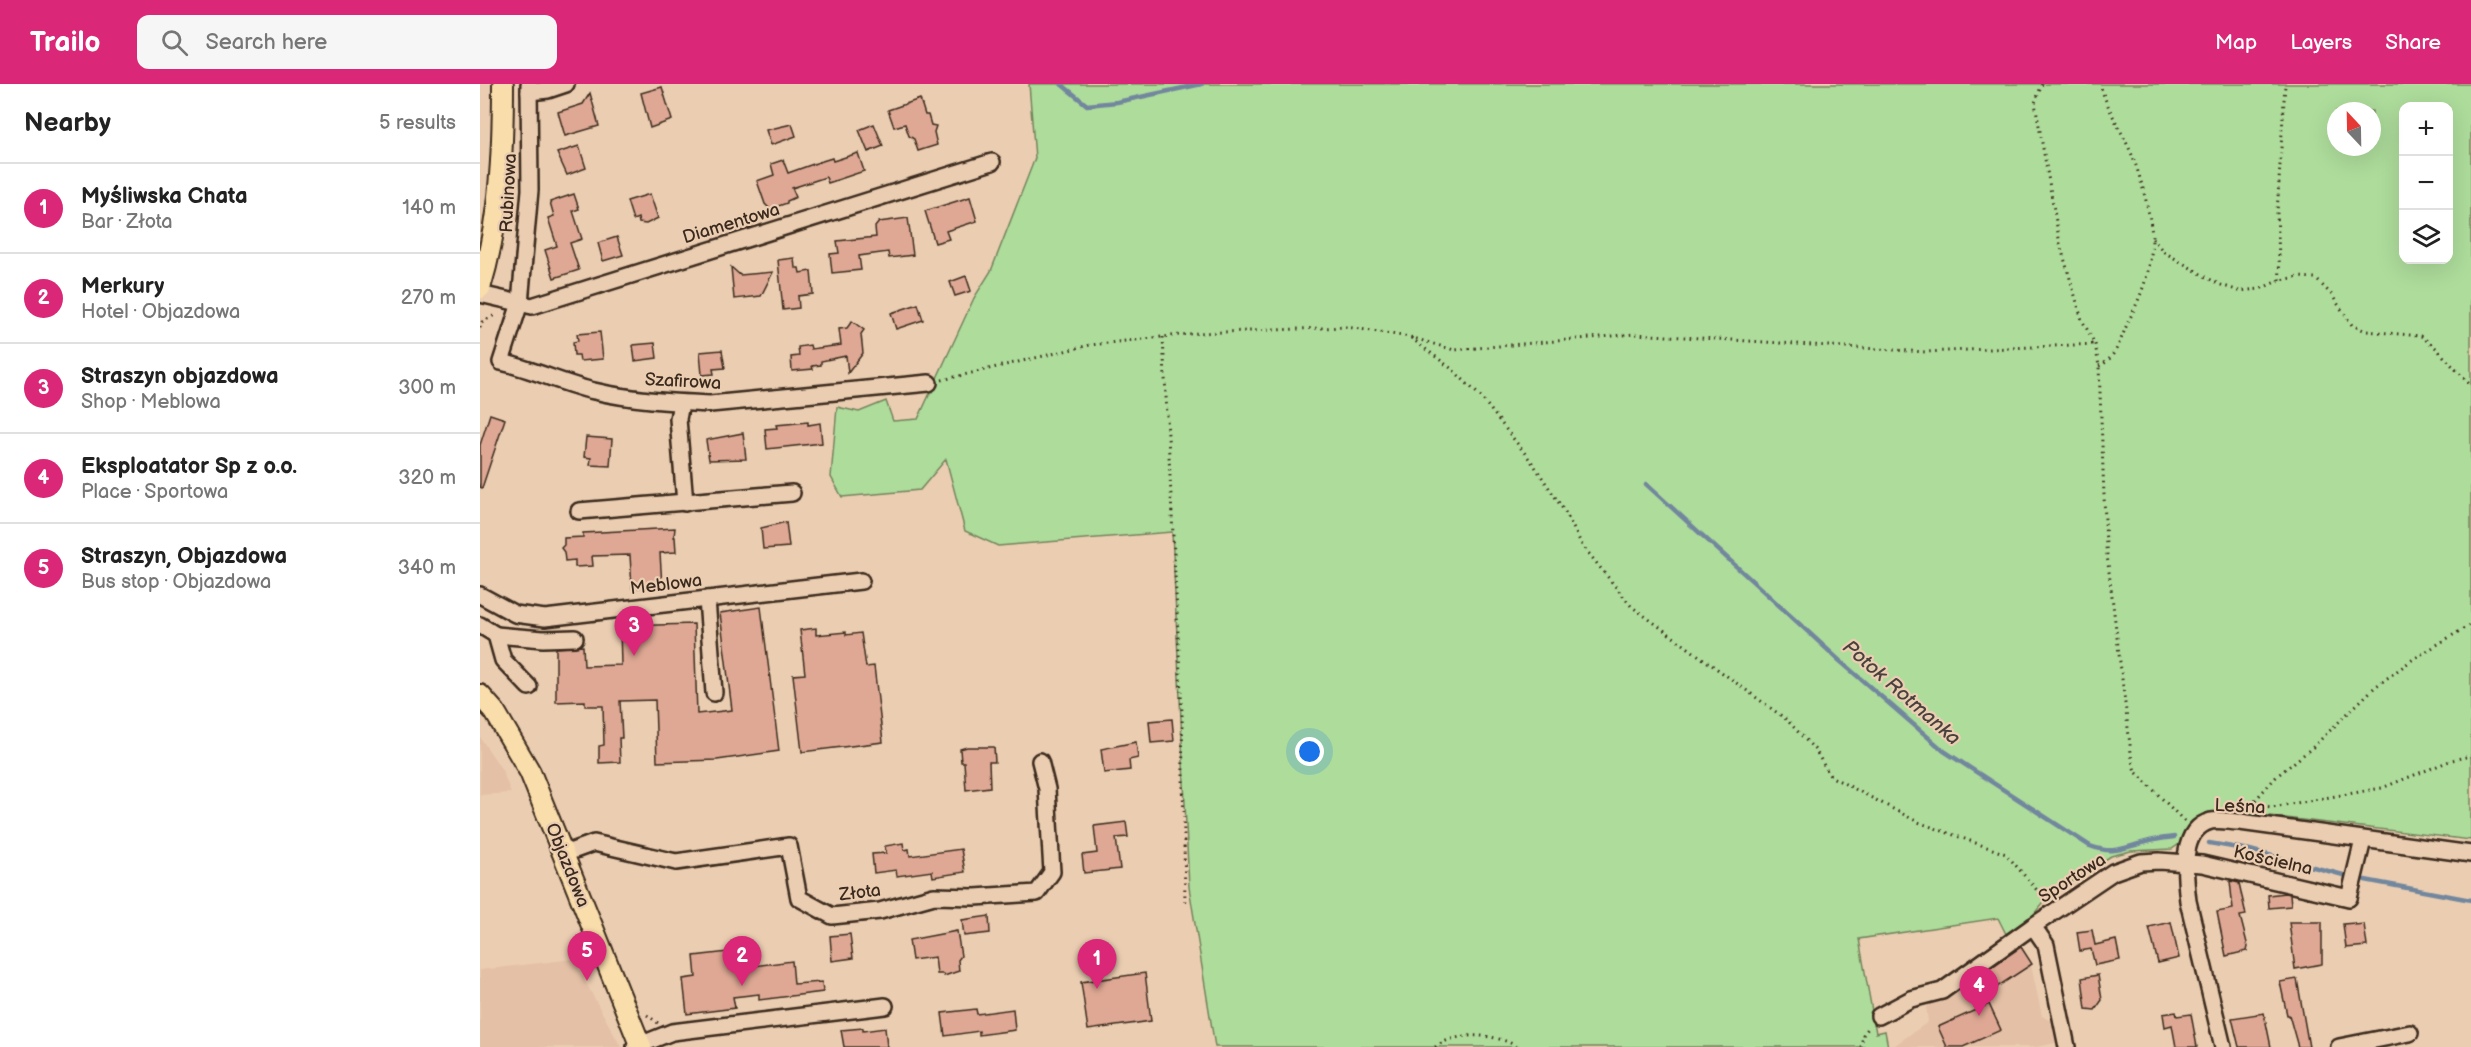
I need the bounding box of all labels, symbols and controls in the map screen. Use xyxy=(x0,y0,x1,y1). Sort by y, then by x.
search box xyxy=(137,15,557,69)
text: Trailo xyxy=(30,26,101,59)
icon: search xyxy=(158,26,191,59)
text: Search here xyxy=(206,29,327,56)
text: Map xyxy=(2215,30,2257,55)
text: Layers xyxy=(2290,30,2352,55)
text: Share xyxy=(2385,30,2441,55)
north arrow xyxy=(2327,102,2381,156)
map controls xyxy=(2399,102,2453,264)
button: + xyxy=(2399,102,2453,156)
text: Nearby xyxy=(24,108,111,139)
text: 5 results xyxy=(379,111,456,135)
street label: Rubinowa xyxy=(496,153,521,233)
button: − xyxy=(2399,156,2453,210)
text: Myśliwska Chata xyxy=(81,183,248,210)
text: 1 xyxy=(39,196,48,220)
text: 140 m xyxy=(402,196,456,220)
street label: Diamentowa xyxy=(680,199,782,248)
text: Bar · Złota xyxy=(81,210,173,234)
button: layers xyxy=(2399,210,2453,264)
text: Merkury xyxy=(81,273,164,300)
text: 2 xyxy=(38,286,49,310)
text: 270 m xyxy=(401,286,456,310)
text: Hotel · Objazdowa xyxy=(81,300,240,324)
text: Straszyn objazdowa xyxy=(81,363,279,390)
street label: Szafirowa xyxy=(644,369,722,394)
text: 3 xyxy=(38,376,49,400)
text: 300 m xyxy=(398,376,456,400)
text: Shop · Meblowa xyxy=(81,390,221,414)
text: Eksploatator Sp z o.o. xyxy=(81,453,297,480)
text: 4 xyxy=(38,466,49,490)
text: 320 m xyxy=(398,466,456,490)
text: Place · Sportowa xyxy=(81,480,228,504)
text: Straszyn, Objazdowa xyxy=(81,543,287,570)
text: 5 xyxy=(38,556,49,580)
text: 340 m xyxy=(398,556,456,580)
text: Bus stop · Objazdowa xyxy=(81,570,271,594)
street label: Meblowa xyxy=(629,570,703,599)
pin: 3 xyxy=(614,606,654,656)
water label: Potok Rotmanka xyxy=(1838,635,1965,750)
your location xyxy=(1295,737,1324,766)
street label: Leśna xyxy=(2214,795,2266,818)
street label: Objazdowa xyxy=(541,820,594,910)
street label: Kościelna xyxy=(2231,841,2314,880)
street label: Sportowa xyxy=(2035,849,2110,908)
street label: Złota xyxy=(837,880,882,906)
pin: 5 xyxy=(568,932,606,981)
pin: 2 xyxy=(722,936,762,986)
pin: 1 xyxy=(1078,940,1116,989)
pin: 4 xyxy=(1960,966,1998,1016)

